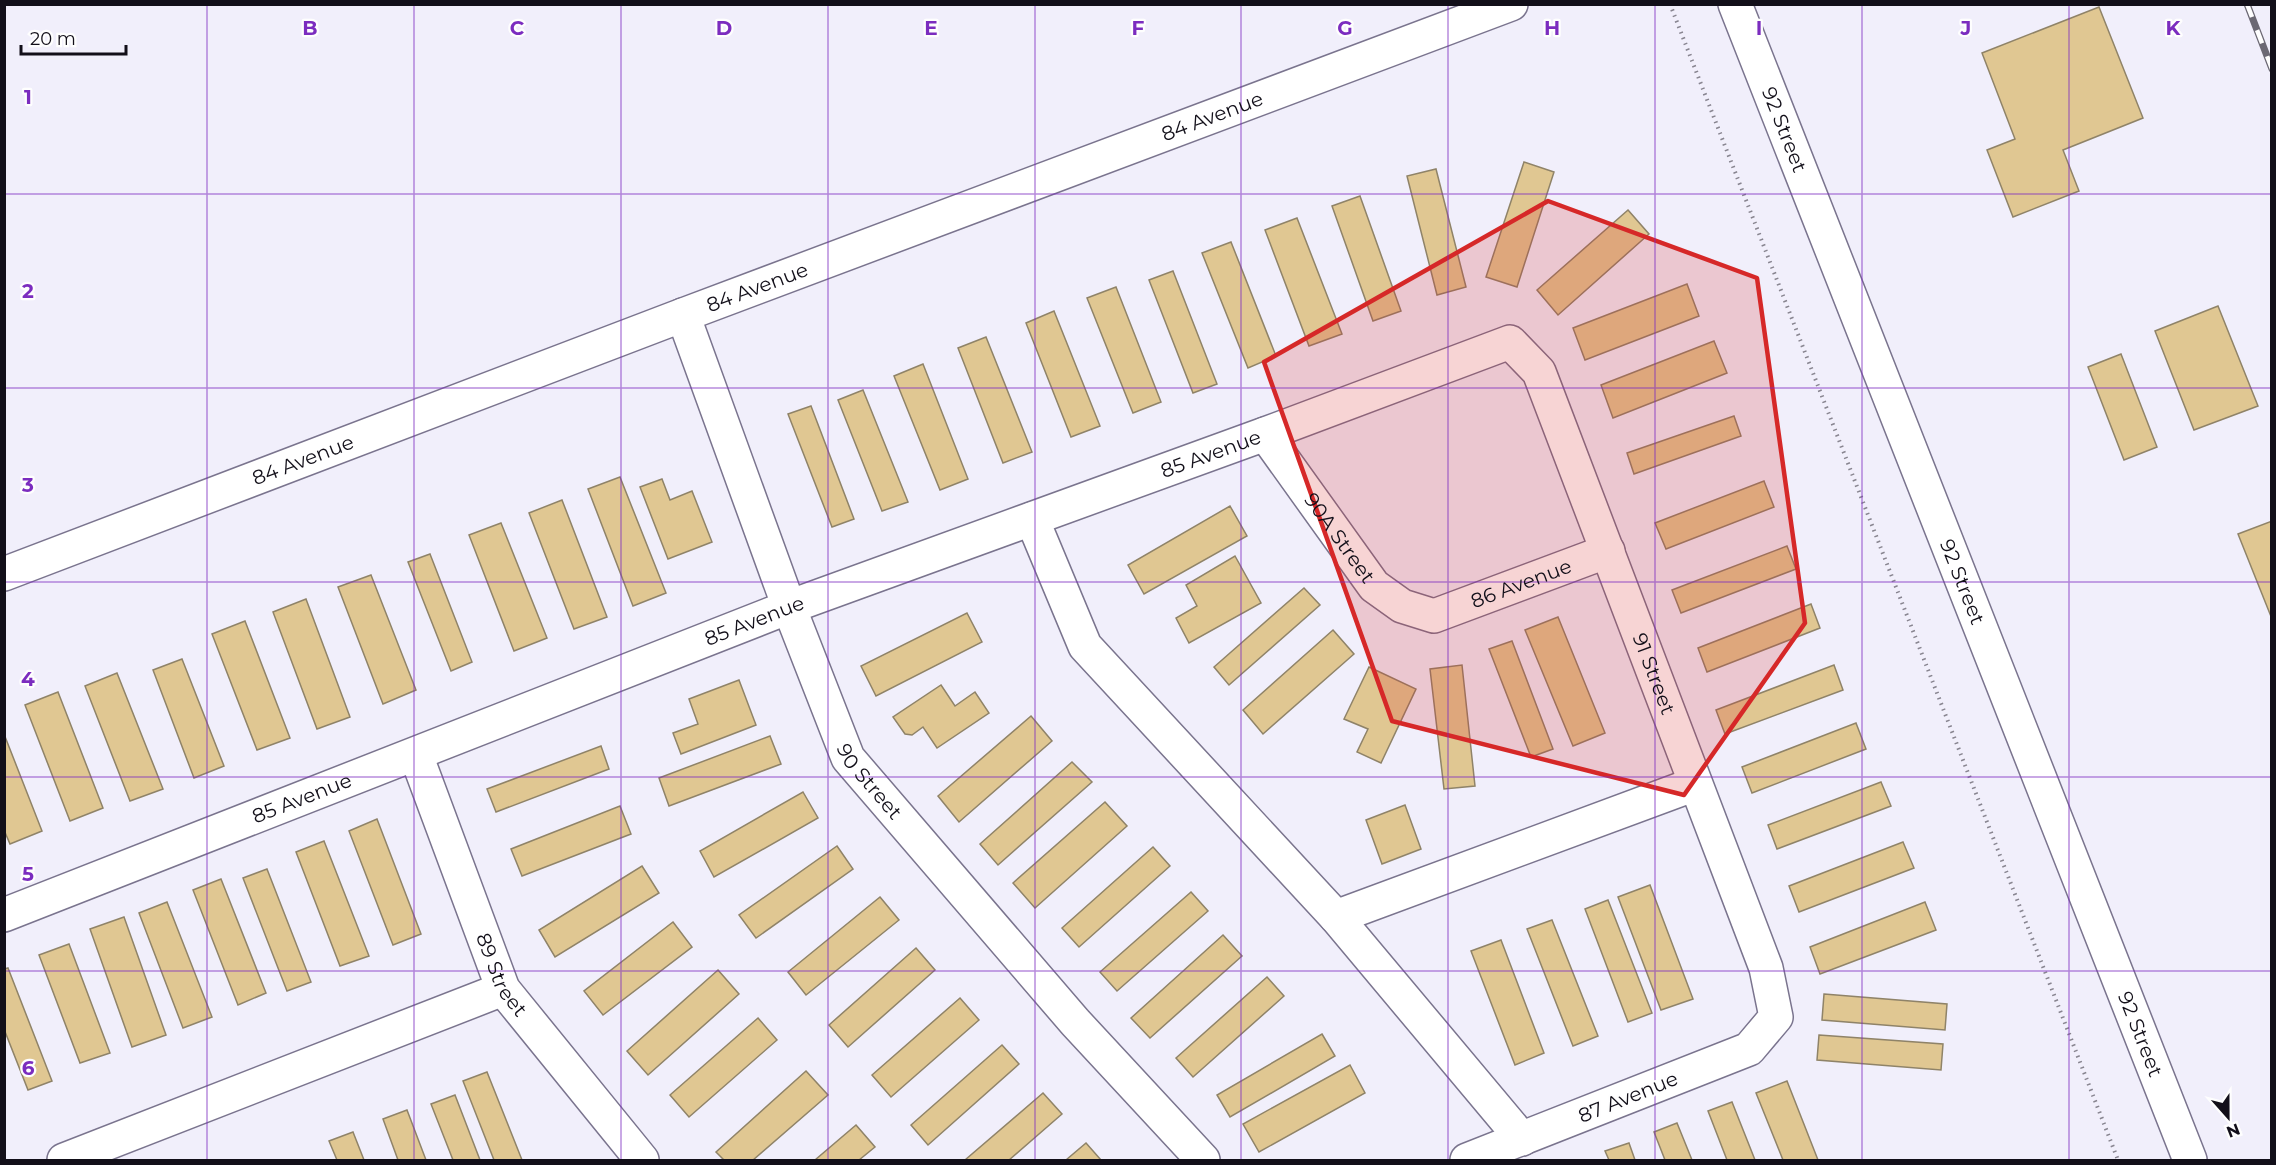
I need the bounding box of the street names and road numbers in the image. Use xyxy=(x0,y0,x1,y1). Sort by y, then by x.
street label: 92 Street xyxy=(1757,84,1812,176)
street label: 84 Avenue xyxy=(1158,86,1266,146)
street label: 84 Avenue xyxy=(703,257,811,317)
street label: 85 Avenue xyxy=(1157,425,1264,483)
street label: 84 Avenue xyxy=(249,430,357,490)
street label: 90A Street xyxy=(1299,488,1380,588)
street label: 92 Street xyxy=(1935,536,1990,628)
street label: 86 Avenue xyxy=(1467,554,1575,613)
street label: 85 Avenue xyxy=(701,591,807,651)
street label: 91 Street xyxy=(1628,630,1680,718)
street label: 90 Street xyxy=(832,740,907,824)
street label: 85 Avenue xyxy=(249,768,355,828)
street label: 89 Street xyxy=(471,930,532,1021)
street label: 92 Street xyxy=(2113,988,2168,1080)
street label: 87 Avenue xyxy=(1575,1066,1681,1128)

